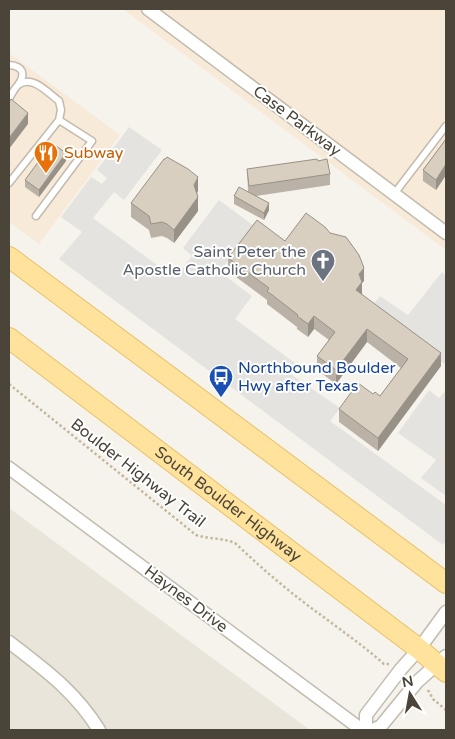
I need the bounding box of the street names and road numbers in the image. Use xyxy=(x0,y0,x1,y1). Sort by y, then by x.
street label: Case Parkway xyxy=(249,81,345,161)
street label: Boulder Highway Trail xyxy=(67,414,209,532)
street label: South Boulder Highway xyxy=(151,442,306,567)
street label: Haynes Drive xyxy=(140,561,232,637)

